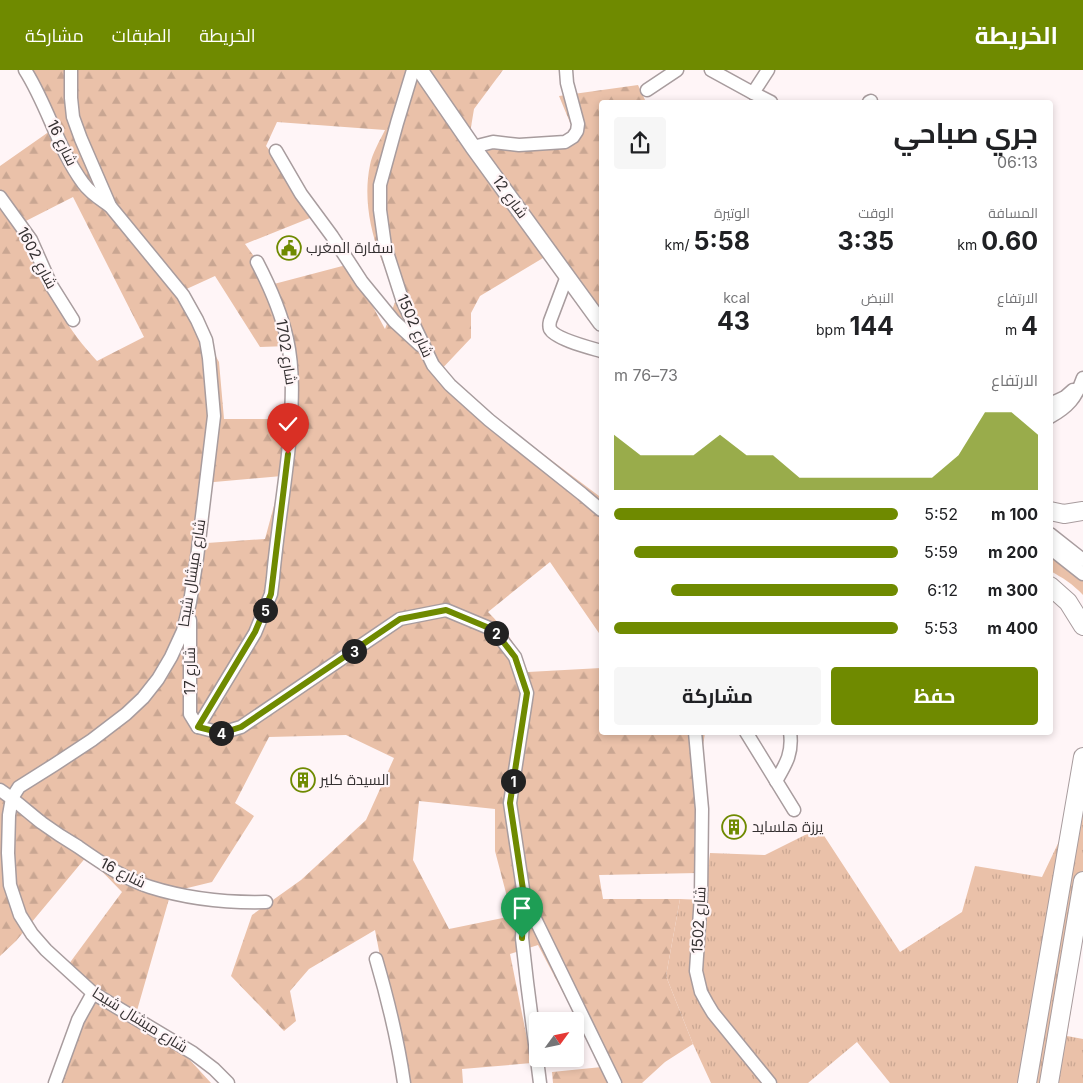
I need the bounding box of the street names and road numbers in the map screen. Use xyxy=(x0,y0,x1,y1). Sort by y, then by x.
street label: شارع 16 xyxy=(41,117,82,170)
street label: شارع 12 xyxy=(487,171,532,223)
street label: شارع 1602 xyxy=(11,224,62,293)
street label: شارع 1502 xyxy=(391,291,438,361)
street label: شارع 1702 xyxy=(270,318,301,386)
street label: شارع ميشال شيحا xyxy=(174,518,211,629)
street label: شارع 17 xyxy=(180,647,201,695)
street label: شارع 16 xyxy=(96,853,149,894)
street label: شارع 1502 xyxy=(687,886,712,954)
street label: شارع ميشال شيحا xyxy=(88,983,192,1058)

